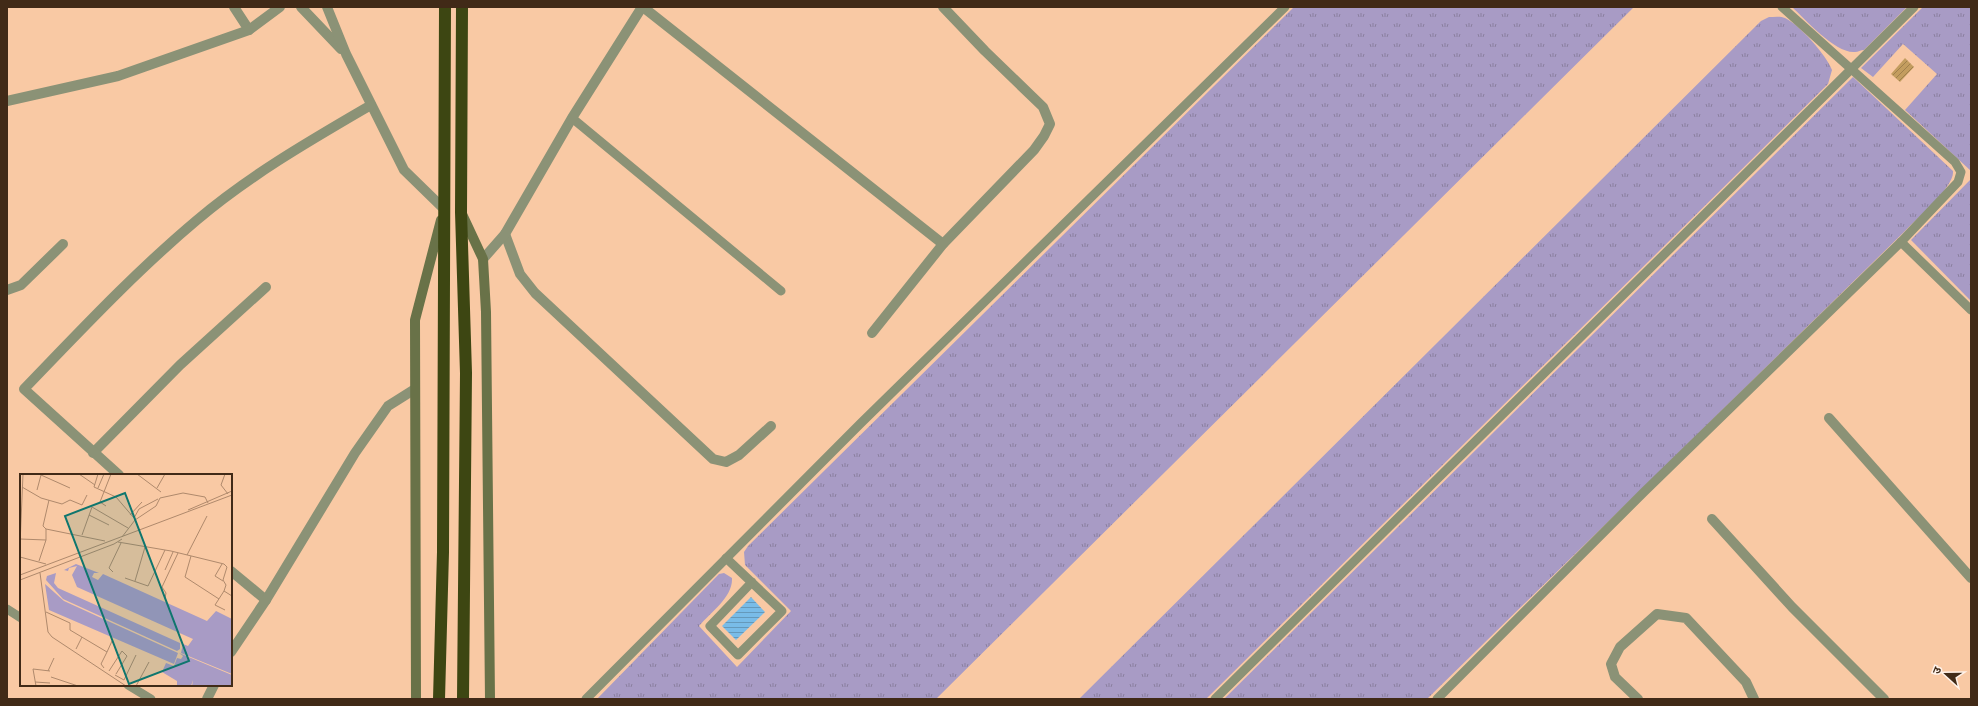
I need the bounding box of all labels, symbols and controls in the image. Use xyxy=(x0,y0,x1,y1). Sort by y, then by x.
inset map xyxy=(20,474,232,686)
north arrow xyxy=(1926,654,1966,694)
text: उ xyxy=(1930,665,1945,676)

